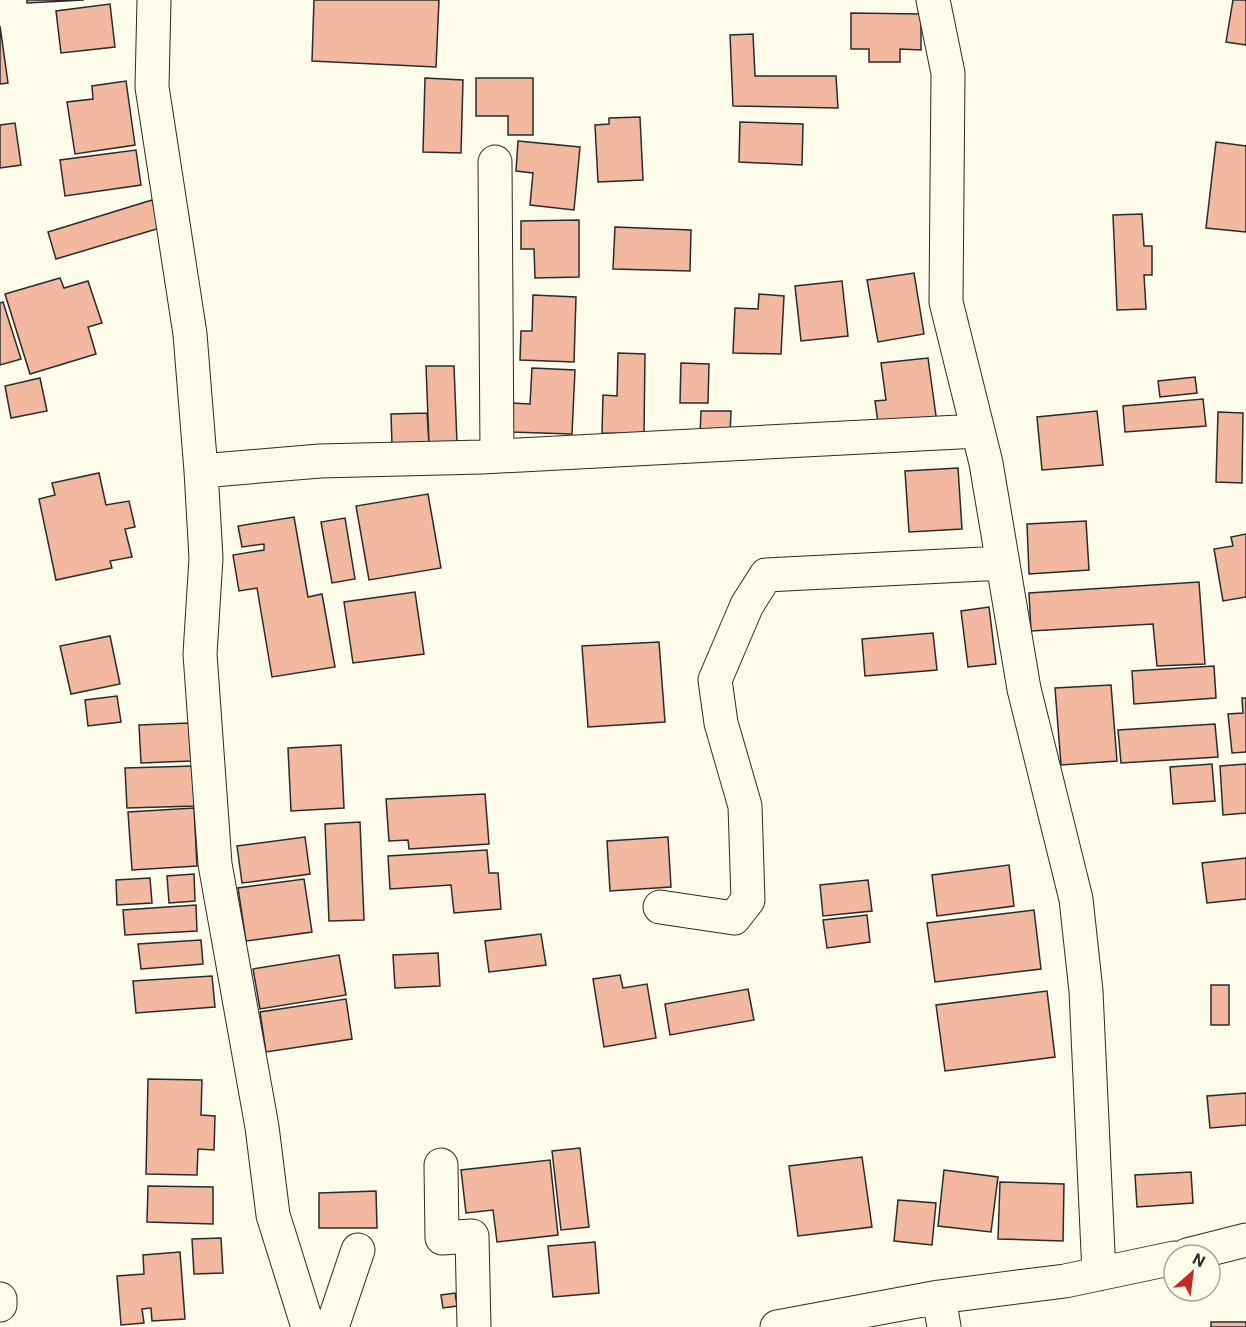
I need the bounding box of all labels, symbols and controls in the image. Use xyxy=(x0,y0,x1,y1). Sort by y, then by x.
north arrow xyxy=(1162,1243,1222,1303)
text: N xyxy=(1189,1249,1208,1271)

